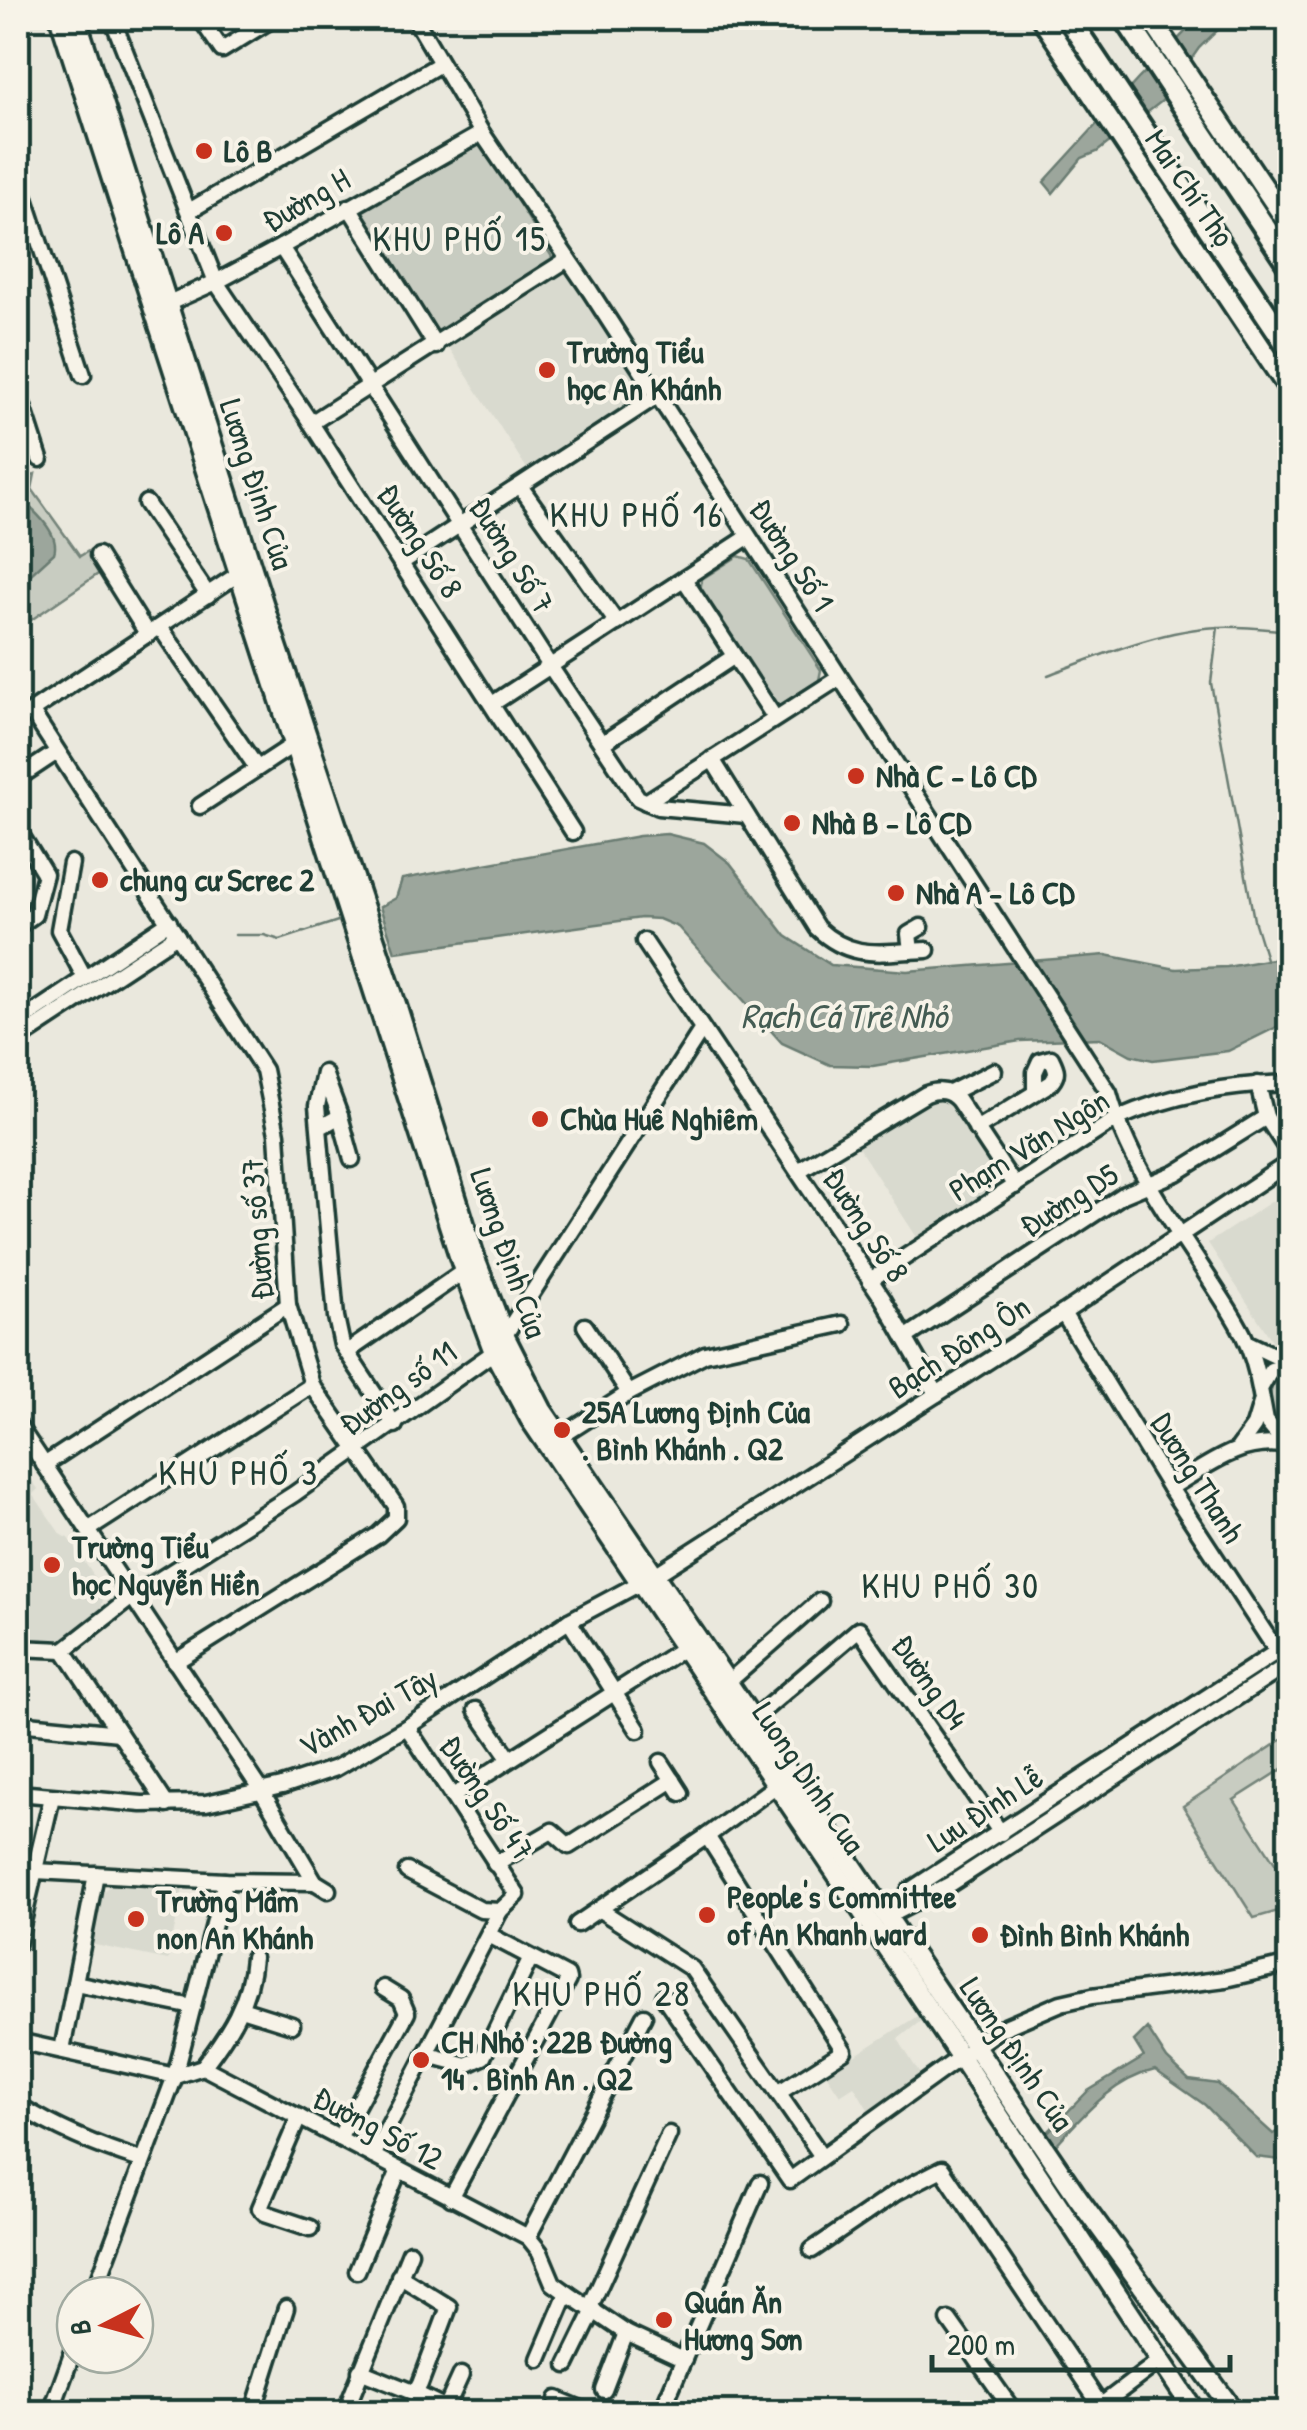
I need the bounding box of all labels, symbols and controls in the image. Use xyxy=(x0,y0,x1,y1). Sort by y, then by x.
street label: Mai Chí Thọ xyxy=(1135,121,1245,255)
place label: Lô B xyxy=(224,129,272,172)
marker: Lô B xyxy=(193,140,215,162)
street label: Đường H xyxy=(254,157,357,242)
place label: Lô A xyxy=(156,211,204,254)
district label: KHU PHỐ 15 xyxy=(372,215,548,262)
marker: Lô A xyxy=(213,222,235,244)
place label: Trường Tiểu học An Khánh xyxy=(566,330,722,410)
marker: Trường Tiểu học An Khánh xyxy=(536,359,558,381)
street label: Lương Định Của xyxy=(210,393,305,574)
street label: Đường Số 8 xyxy=(367,475,473,606)
street label: Đường Số 7 xyxy=(460,488,565,621)
street label: Đường Số 1 xyxy=(740,490,845,619)
district label: KHU PHỐ 16 xyxy=(550,491,724,538)
place label: Nhà C - Lô CD xyxy=(876,754,1037,797)
marker: Nhà C - Lô CD xyxy=(845,765,867,787)
place label: Nhà B - Lô CD xyxy=(812,801,972,844)
marker: Nhà B - Lô CD xyxy=(781,812,803,834)
place label: chung cư Screc 2 xyxy=(120,858,315,902)
marker: chung cư Screc 2 xyxy=(89,869,111,891)
place label: Nhà A - Lô CD xyxy=(916,871,1075,914)
marker: Nhà A - Lô CD xyxy=(885,882,907,904)
water label: Rạch Cá Trê Nhỏ xyxy=(741,992,950,1039)
street label: Phạm Văn Ngôn xyxy=(940,1078,1117,1211)
place label: Chùa Huê Nghiêm xyxy=(560,1097,758,1141)
marker: Chùa Huê Nghiêm xyxy=(529,1108,551,1130)
street label: Đường D5 xyxy=(1012,1153,1126,1246)
street label: Đường số 37 xyxy=(230,1157,283,1301)
street label: Đường Số 8 xyxy=(813,1159,919,1290)
street label: Lương Định Của xyxy=(460,1162,559,1343)
street label: Bạch Đông Ôn xyxy=(880,1285,1038,1408)
street label: Đường số 11 xyxy=(330,1330,465,1445)
place label: 25A Lương Định Của . Bình Khánh . Q2 xyxy=(582,1390,811,1470)
street label: Dương Thanh xyxy=(1142,1405,1255,1551)
marker: 25A Lương Định Của . Bình Khánh . Q2 xyxy=(551,1419,573,1441)
district label: KHU PHỐ 3 xyxy=(159,1449,319,1496)
place label: Trường Tiểu học Nguyễn Hiền xyxy=(71,1525,260,1606)
marker: Trường Tiểu học Nguyễn Hiền xyxy=(41,1554,63,1576)
district label: KHU PHỐ 30 xyxy=(861,1562,1041,1609)
street label: Đường D4 xyxy=(882,1626,979,1738)
street label: Vành Đai Tây xyxy=(291,1656,444,1767)
street label: Luong Dinh Cua xyxy=(743,1693,876,1862)
street label: Đường Số 47 xyxy=(430,1727,545,1869)
street label: Lưu Đình Lễ xyxy=(919,1755,1051,1862)
place label: People's Committee of An Khanh ward xyxy=(727,1875,957,1955)
place label: Trường Mầm non An Khánh xyxy=(155,1879,314,1959)
marker: People's Committee of An Khanh ward xyxy=(696,1904,718,1926)
marker: Trường Mầm non An Khánh xyxy=(125,1908,147,1930)
place label: Đình Bình Khánh xyxy=(1000,1913,1190,1956)
marker: Đình Bình Khánh xyxy=(969,1924,991,1946)
street label: Lương Định Của xyxy=(950,1969,1085,2139)
district label: KHU PHỐ 28 xyxy=(512,1970,692,2017)
place label: CH Nhỏ : 22B Đường 14 . Bình An . Q2 xyxy=(441,2020,672,2100)
marker: CH Nhỏ : 22B Đường 14 . Bình An . Q2 xyxy=(410,2049,432,2071)
street label: Đường Số 12 xyxy=(306,2075,451,2180)
north arrow xyxy=(55,2275,155,2375)
place label: Quán Ăn Hương Sơn xyxy=(684,2280,803,2361)
marker: Quán Ăn Hương Sơn xyxy=(653,2309,675,2331)
scale bar xyxy=(932,2310,1230,2372)
text: B xyxy=(60,2319,100,2337)
text: 200 m xyxy=(947,2324,1015,2364)

